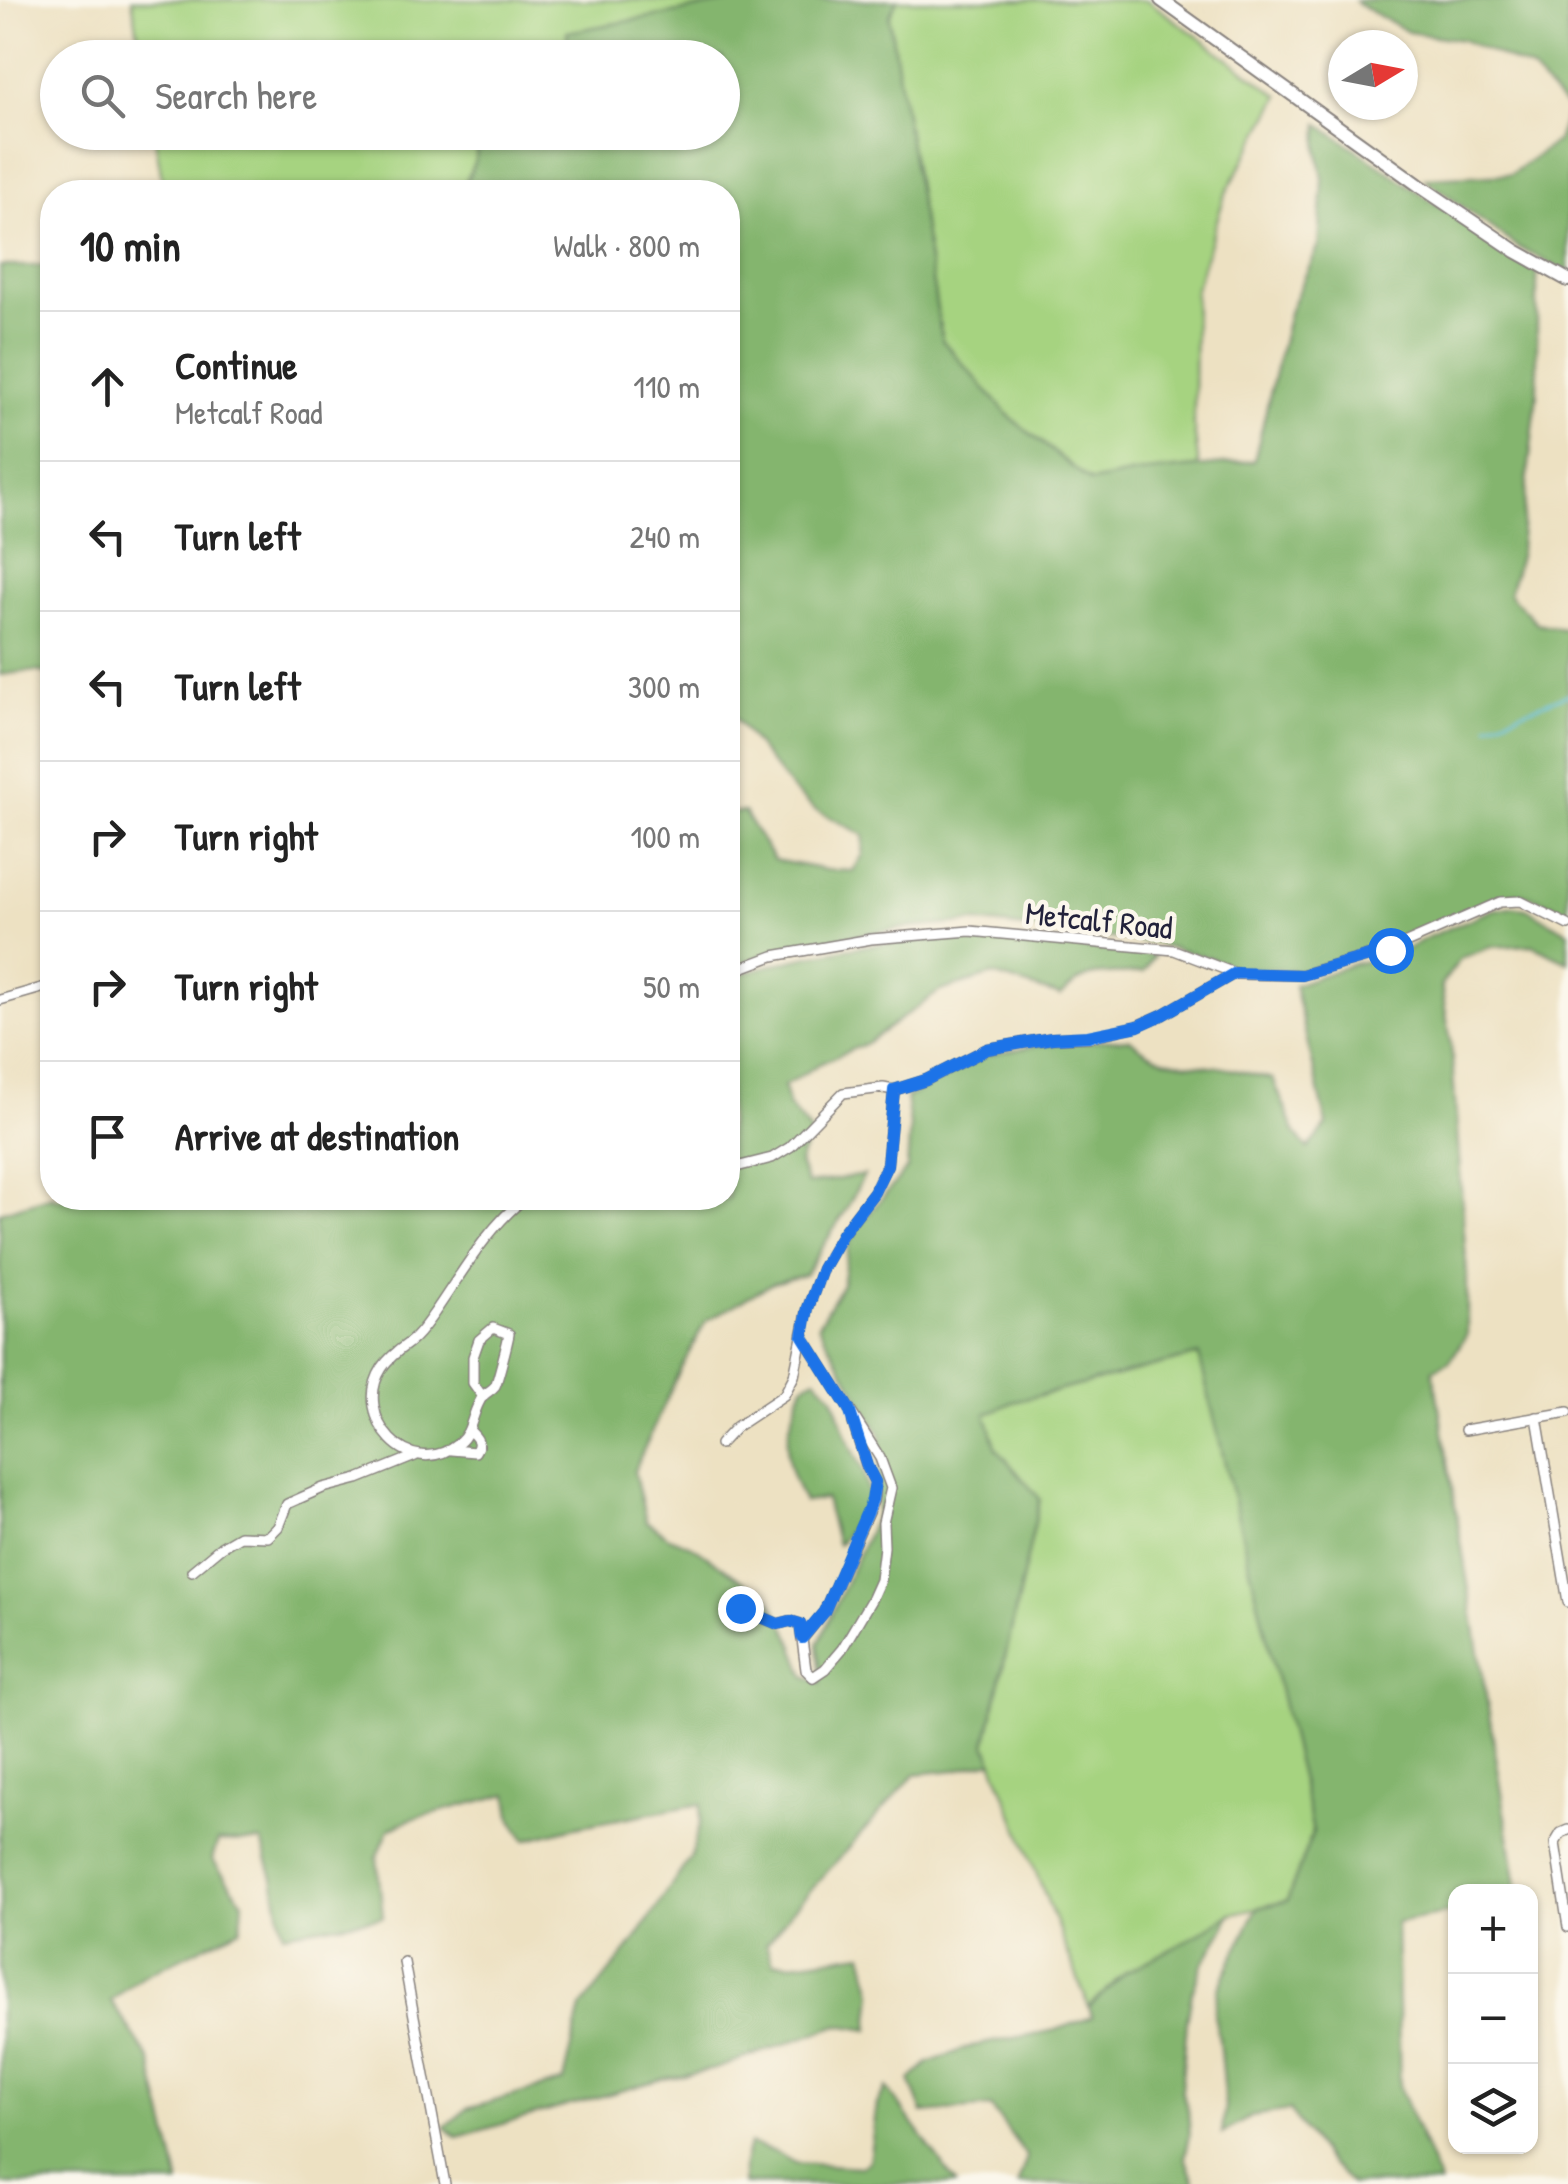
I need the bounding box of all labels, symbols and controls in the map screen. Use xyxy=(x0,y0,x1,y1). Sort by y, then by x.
north arrow xyxy=(1328,30,1418,120)
search box xyxy=(40,40,740,150)
icon: search xyxy=(75,68,130,123)
text: Search here xyxy=(155,69,317,121)
text: 10 min xyxy=(80,217,181,274)
text: Walk · 800 m xyxy=(553,224,700,267)
text: Continue xyxy=(175,339,297,391)
icon: ahead xyxy=(80,359,135,414)
text: 110 m xyxy=(633,365,700,408)
text: Metcalf Road xyxy=(175,391,323,434)
icon: left xyxy=(80,509,135,564)
text: Turn left xyxy=(175,510,300,562)
text: 240 m xyxy=(630,515,700,558)
icon: left xyxy=(80,659,135,714)
text: Turn left xyxy=(175,660,300,712)
text: 300 m xyxy=(628,665,700,708)
icon: right xyxy=(80,809,135,864)
text: Turn right xyxy=(175,810,318,862)
text: 100 m xyxy=(631,815,700,858)
street label: Metcalf Road xyxy=(1023,891,1175,949)
route start xyxy=(1368,928,1414,974)
icon: right xyxy=(80,959,135,1014)
text: Turn right xyxy=(175,960,318,1012)
text: 50 m xyxy=(643,965,700,1008)
icon: arrive xyxy=(80,1109,135,1164)
text: Arrive at destination xyxy=(175,1110,459,1162)
route end xyxy=(718,1586,764,1632)
map controls xyxy=(1448,1884,1538,2154)
button: + xyxy=(1448,1884,1538,1974)
button: − xyxy=(1448,1974,1538,2064)
button: layers xyxy=(1448,2064,1538,2154)

